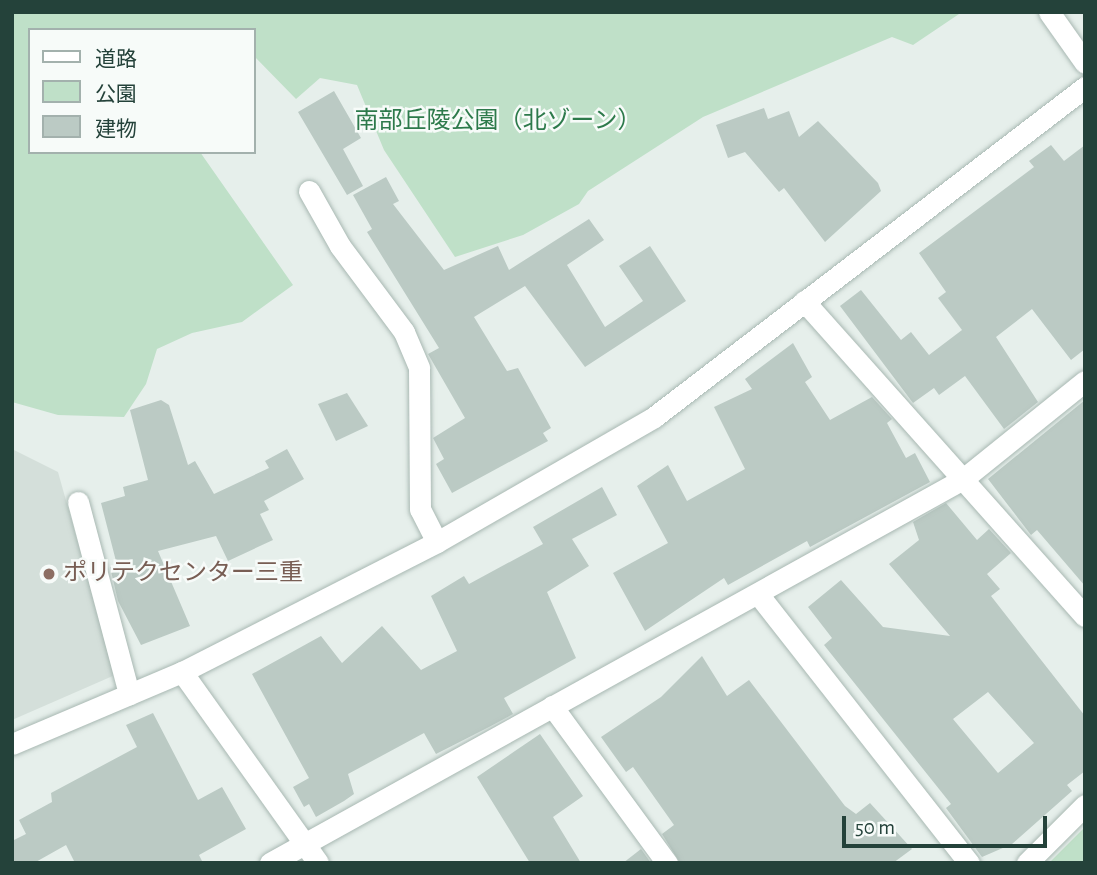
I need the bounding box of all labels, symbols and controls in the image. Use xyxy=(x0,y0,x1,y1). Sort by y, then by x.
legend xyxy=(28,28,256,154)
text: 道路 xyxy=(95,49,137,70)
text: 公園 xyxy=(95,84,137,105)
park label: 南部丘陵公園（北ゾーン） xyxy=(354,108,642,136)
text: 建物 xyxy=(95,119,137,140)
place label: ポリテクセンター三重 xyxy=(63,560,303,588)
marker: ポリテクセンター三重 xyxy=(41,566,57,582)
scale bar xyxy=(845,802,1050,846)
text: 50 m xyxy=(855,817,895,838)

